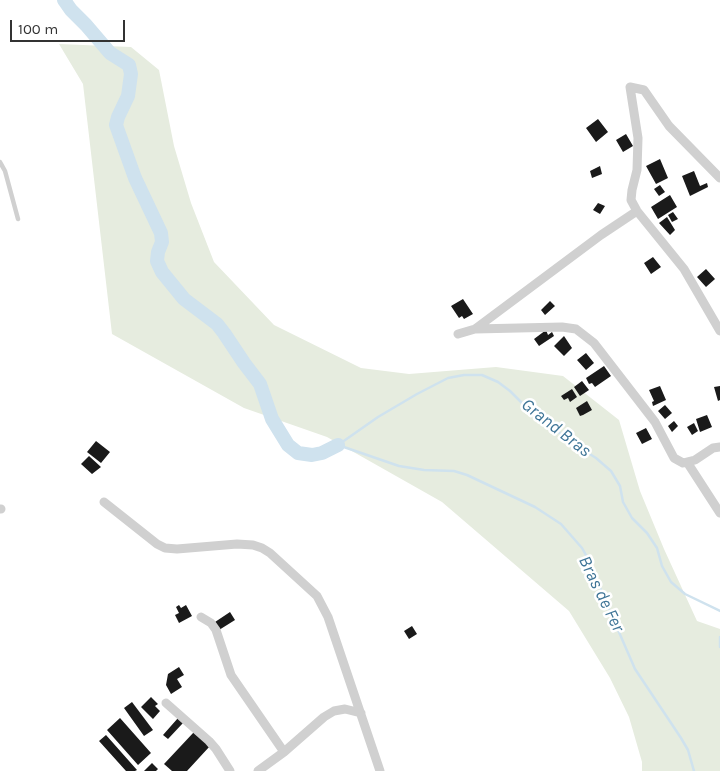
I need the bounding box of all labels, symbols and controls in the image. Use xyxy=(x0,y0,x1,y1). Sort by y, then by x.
scale bar xyxy=(12,10,128,42)
text: 100 m xyxy=(18,20,58,38)
water label: Grand Bras xyxy=(517,394,595,462)
water label: Bras de Fer xyxy=(573,552,629,636)

